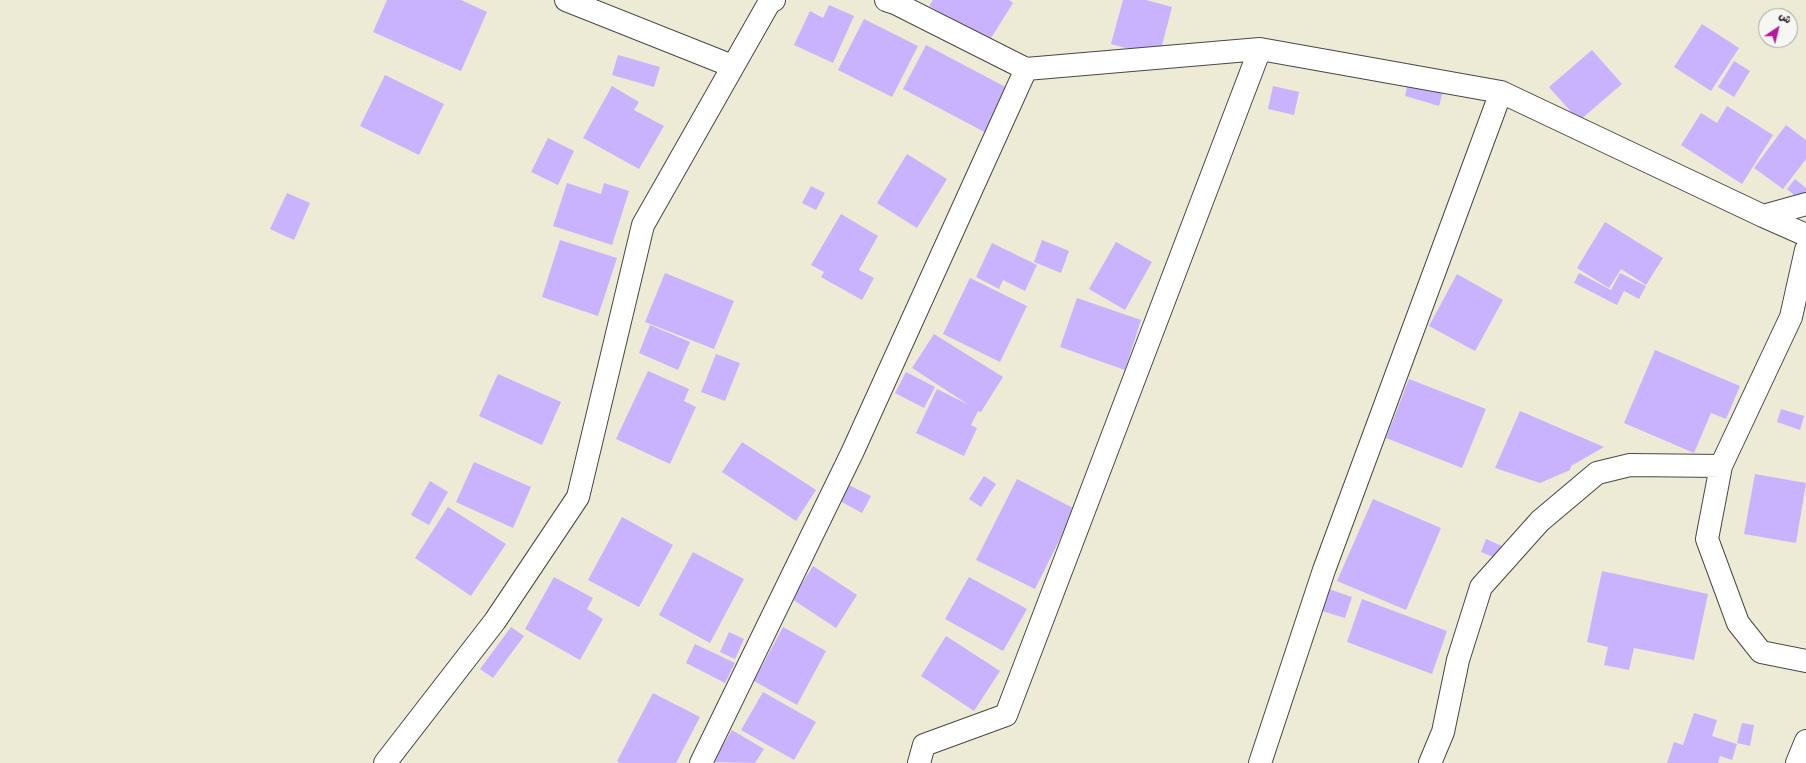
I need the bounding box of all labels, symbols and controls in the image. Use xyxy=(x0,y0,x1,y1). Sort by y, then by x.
north arrow xyxy=(1758,8,1798,48)
text: ش xyxy=(1776,11,1793,27)

